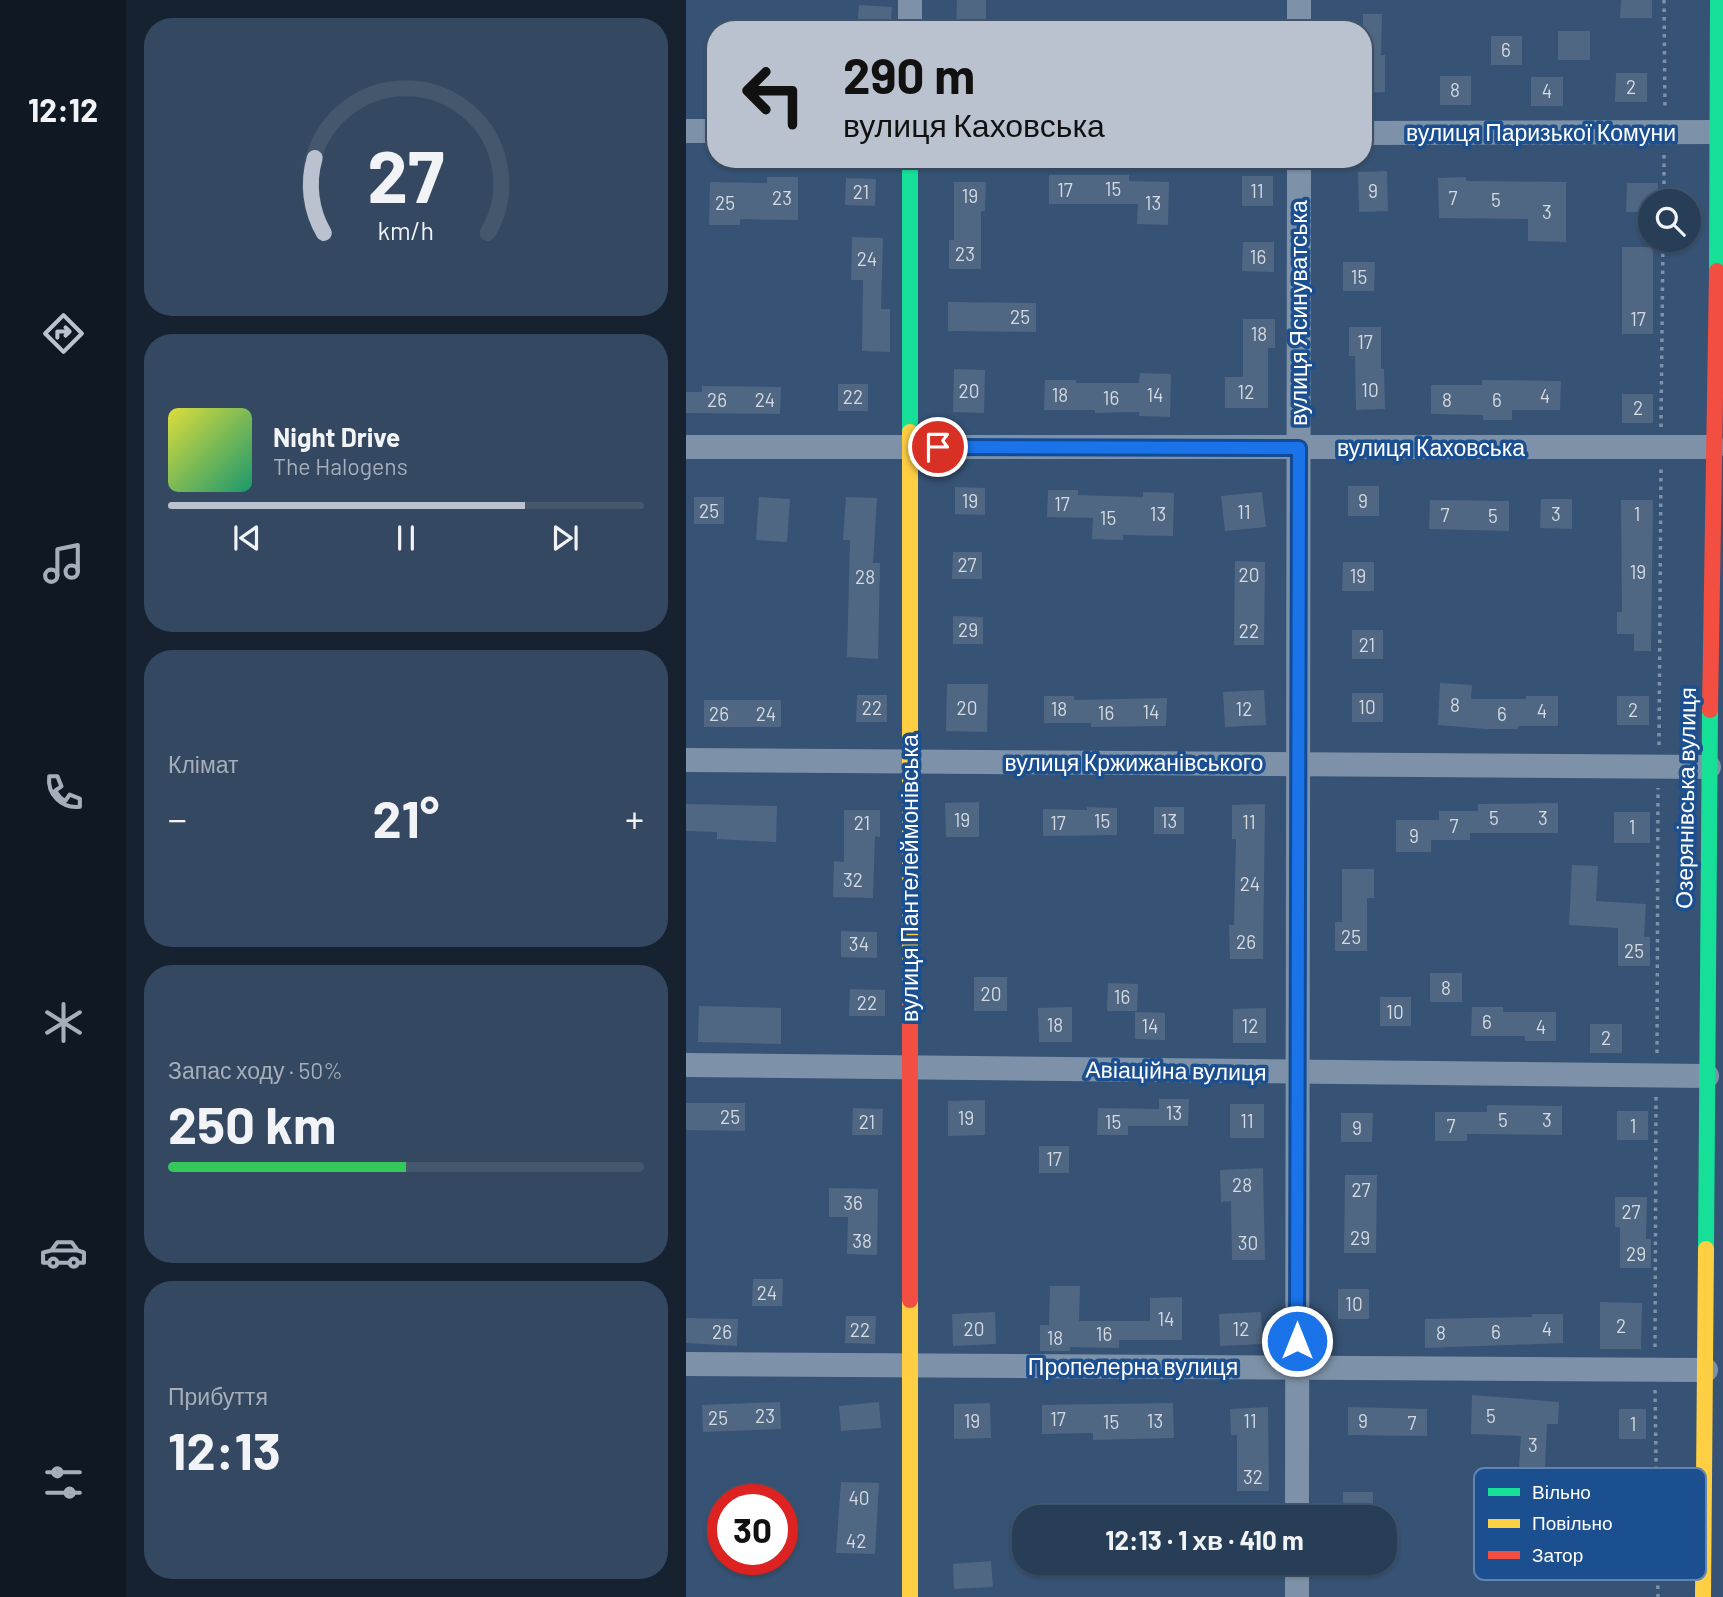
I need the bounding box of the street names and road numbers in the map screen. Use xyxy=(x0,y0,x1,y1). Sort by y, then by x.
street label: вулиця Паризької Комуни xyxy=(1406,118,1676,146)
street label: вулиця Ясинуватська xyxy=(1284,200,1312,426)
street label: вулиця Каховська xyxy=(1337,433,1525,461)
street label: Озерянівська вулиця xyxy=(1669,687,1701,909)
street label: вулиця Пантелеймонівська xyxy=(895,734,923,1022)
street label: вулиця Кржижанівського xyxy=(1005,748,1263,776)
street label: Авіаційна вулиця xyxy=(1085,1054,1267,1086)
street label: Пропелерна вулиця xyxy=(1028,1352,1238,1380)

